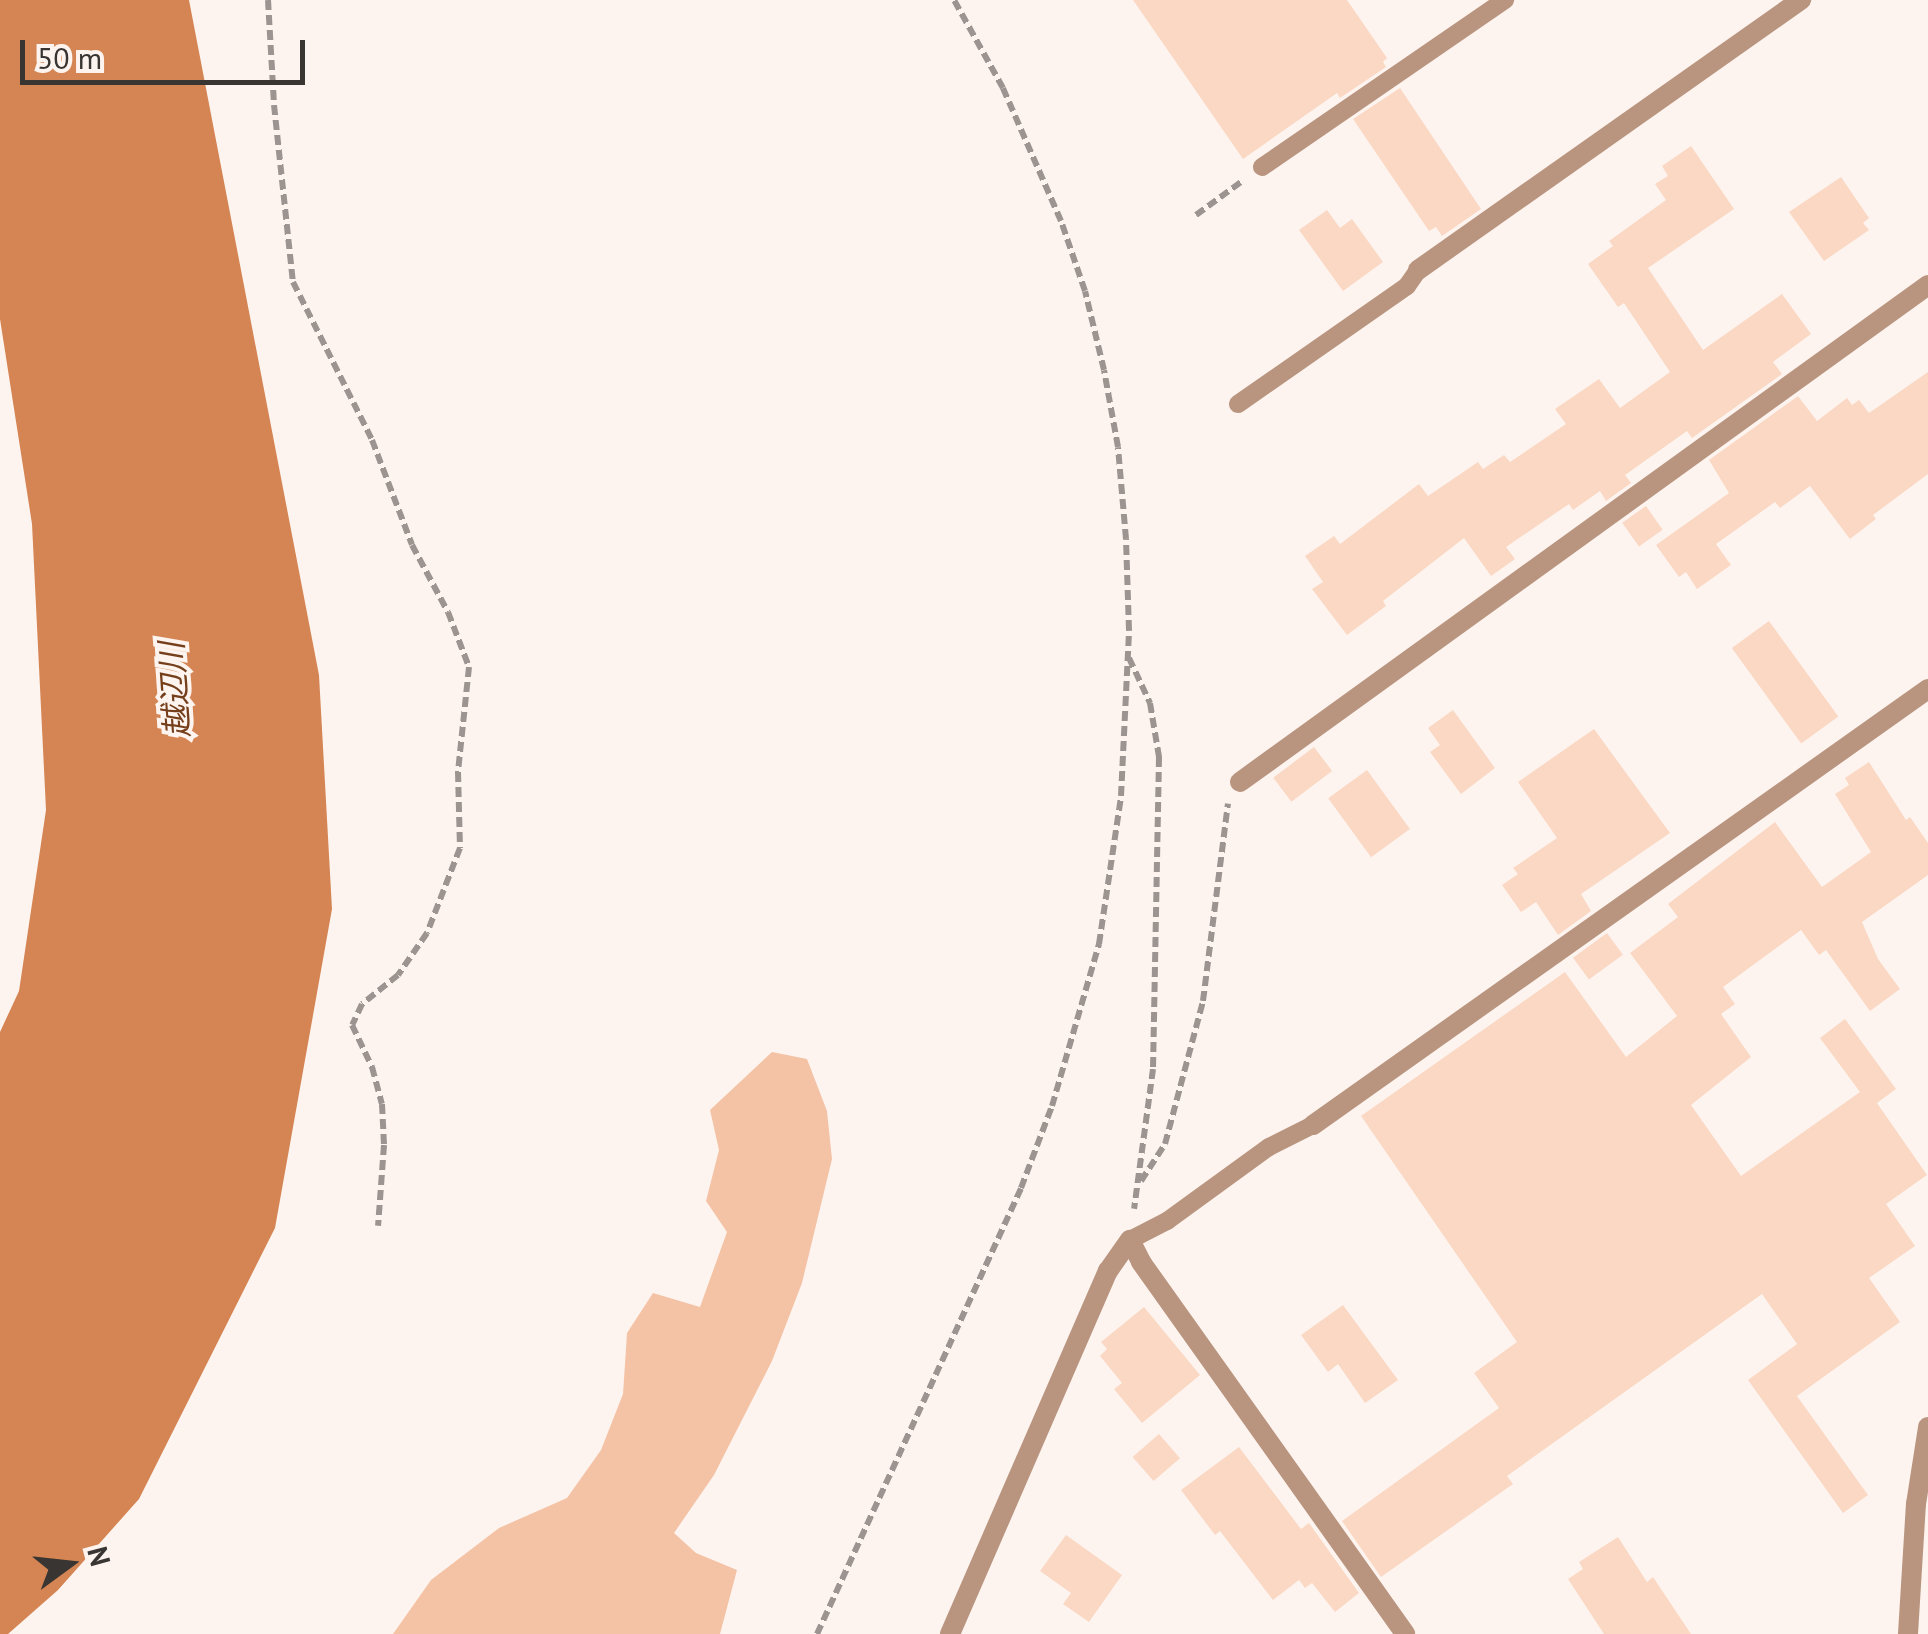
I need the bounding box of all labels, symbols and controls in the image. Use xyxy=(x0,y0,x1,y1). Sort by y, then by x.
scale bar xyxy=(25,20,310,82)
text: 50 m xyxy=(37,38,102,77)
water label: 越辺川 xyxy=(151,641,197,739)
north arrow xyxy=(20,1514,120,1614)
text: N xyxy=(79,1542,120,1570)

